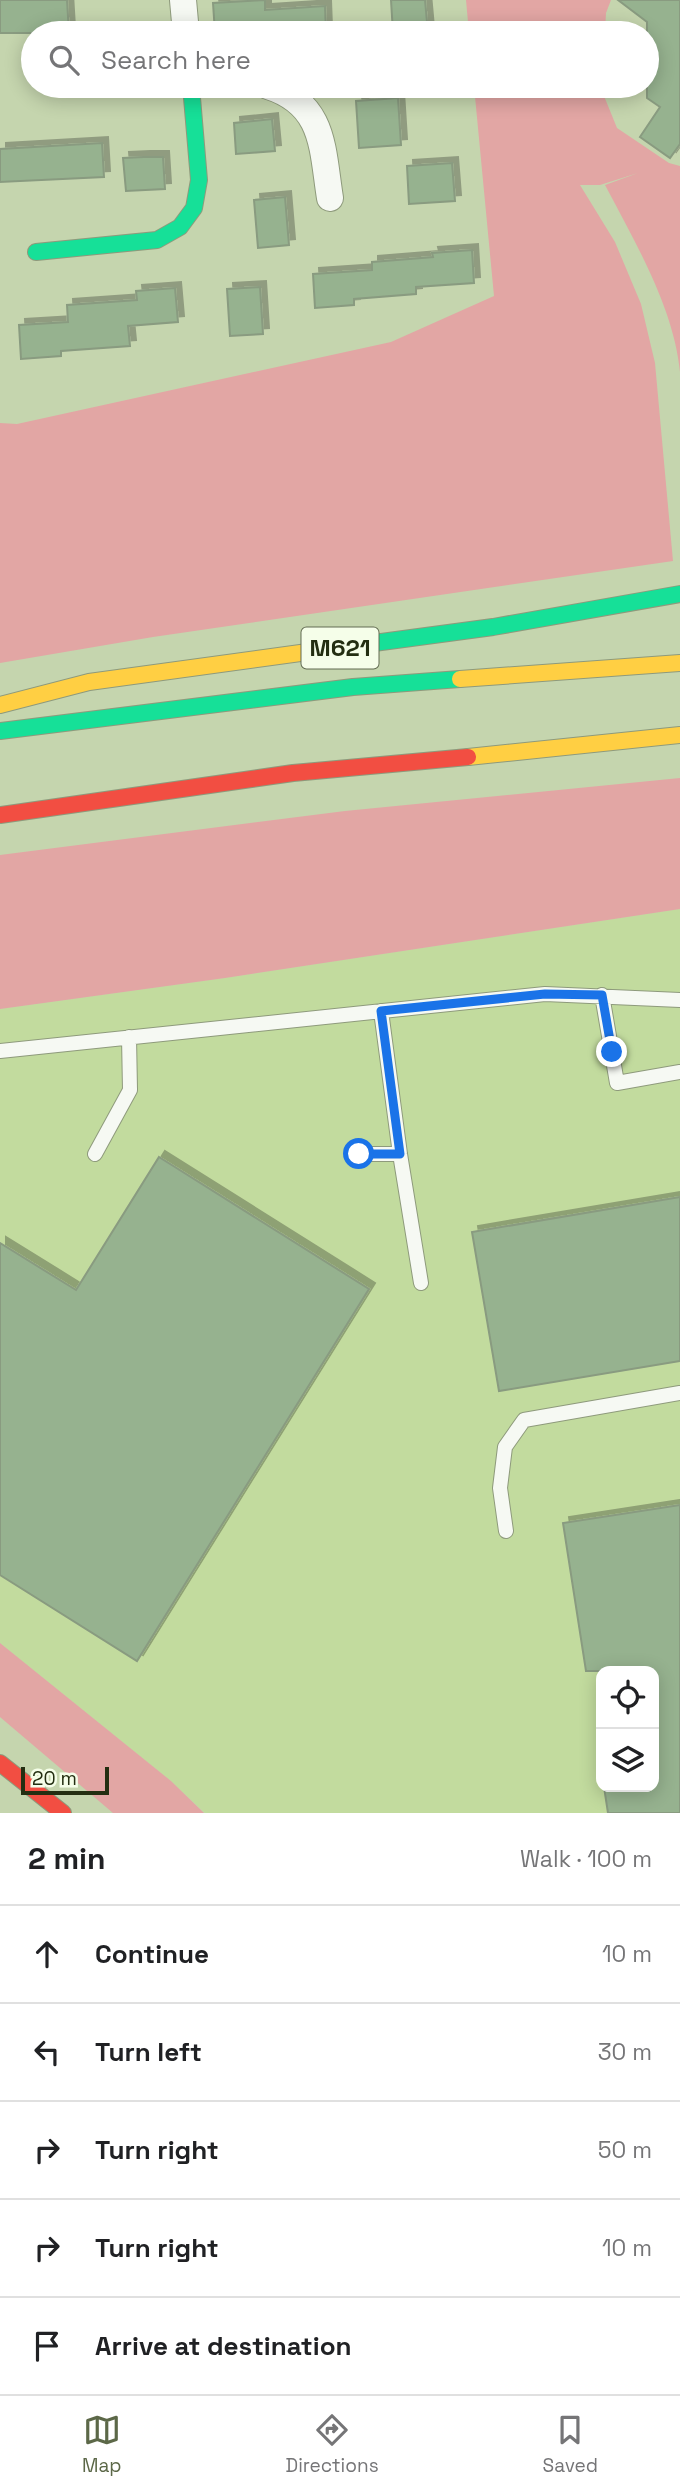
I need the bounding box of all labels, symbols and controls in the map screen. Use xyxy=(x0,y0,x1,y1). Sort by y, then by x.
search box xyxy=(21,21,659,98)
icon: search xyxy=(45,41,83,79)
text: Search here xyxy=(101,43,251,77)
road number: M621 xyxy=(302,628,378,668)
route end xyxy=(596,1036,627,1067)
route start xyxy=(343,1138,374,1169)
map controls xyxy=(596,1666,659,1792)
button: locate xyxy=(596,1666,659,1729)
button: layers xyxy=(596,1729,659,1792)
scale bar xyxy=(21,1764,108,1796)
text: 20 m xyxy=(32,1766,77,1791)
text: 2 min xyxy=(28,1839,106,1878)
text: Walk · 100 m xyxy=(520,1844,652,1874)
icon: ahead xyxy=(28,1935,66,1973)
text: Continue xyxy=(95,1937,209,1971)
text: 10 m xyxy=(602,1939,652,1969)
icon: left xyxy=(28,2033,66,2071)
text: Turn left xyxy=(95,2035,202,2069)
text: 30 m xyxy=(598,2037,652,2067)
icon: right xyxy=(28,2131,66,2169)
text: Turn right xyxy=(95,2133,219,2167)
text: 50 m xyxy=(598,2135,652,2165)
icon: right xyxy=(28,2229,66,2267)
text: Turn right xyxy=(95,2231,219,2265)
text: 10 m xyxy=(602,2233,652,2263)
icon: arrive xyxy=(28,2327,66,2365)
text: Arrive at destination xyxy=(95,2329,352,2363)
tab: Map xyxy=(82,2411,122,2478)
tab: Directions xyxy=(286,2411,379,2478)
tab: Saved xyxy=(543,2411,598,2478)

